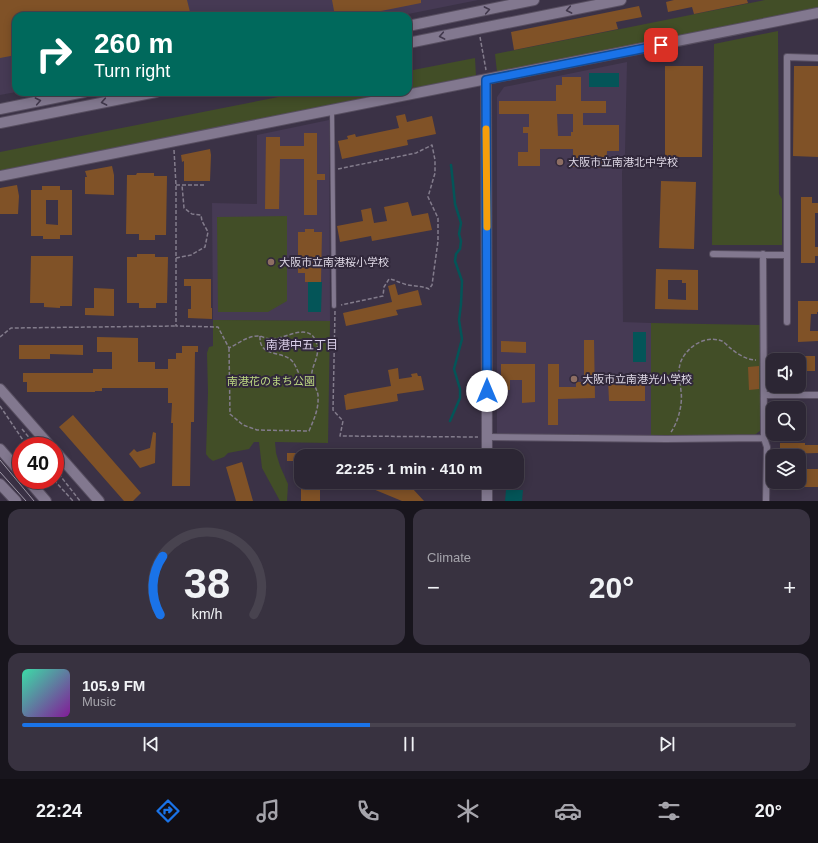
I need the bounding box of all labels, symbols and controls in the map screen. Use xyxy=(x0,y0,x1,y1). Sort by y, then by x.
one-way arrow xyxy=(566,6,572,14)
one-way arrow xyxy=(484,7,491,15)
icon: right xyxy=(28,28,80,80)
text: 260 m xyxy=(94,28,173,59)
pin xyxy=(644,28,678,62)
one-way arrow xyxy=(438,31,445,40)
icon: arrive xyxy=(650,34,672,56)
text: Turn right xyxy=(94,61,170,81)
one-way arrow xyxy=(35,98,41,106)
one-way arrow xyxy=(101,98,107,106)
place label: 大阪市立南港北中学校 xyxy=(568,156,678,168)
marker: 大阪市立南港北中学校 xyxy=(555,157,565,167)
place label: 大阪市立南港桜小学校 xyxy=(279,256,389,268)
marker: 大阪市立南港桜小学校 xyxy=(266,257,276,267)
district label: 南港中五丁目 xyxy=(266,338,338,352)
map controls xyxy=(766,353,806,489)
button: sound xyxy=(766,353,806,393)
position arrow xyxy=(466,370,508,412)
place label: 大阪市立南港光小学校 xyxy=(582,373,692,385)
marker: 大阪市立南港光小学校 xyxy=(569,374,579,384)
park label: 南港花のまち公園 xyxy=(227,375,315,387)
button: search xyxy=(766,401,806,441)
speed limit sign: 40 xyxy=(12,437,64,489)
button: layers xyxy=(766,449,806,489)
text: 22:25 · 1 min · 410 m xyxy=(336,460,482,477)
text: Climate xyxy=(427,550,471,565)
text: 38 xyxy=(183,560,230,607)
text: 20° xyxy=(589,571,634,604)
text: − xyxy=(427,575,440,600)
text: + xyxy=(783,575,796,600)
text: km/h xyxy=(191,606,222,622)
text: 105.9 FM xyxy=(82,677,145,694)
text: Music xyxy=(82,694,116,709)
icon: previous xyxy=(140,733,162,755)
icon: pause xyxy=(398,733,420,755)
icon: next xyxy=(656,733,678,755)
icon: directions xyxy=(154,797,182,825)
icon: music xyxy=(254,797,282,825)
icon: phone xyxy=(354,797,382,825)
icon: climate xyxy=(454,797,482,825)
icon: car xyxy=(554,797,582,825)
icon: filters xyxy=(655,797,683,825)
text: 22:24 xyxy=(36,801,82,821)
text: 20° xyxy=(755,801,782,821)

